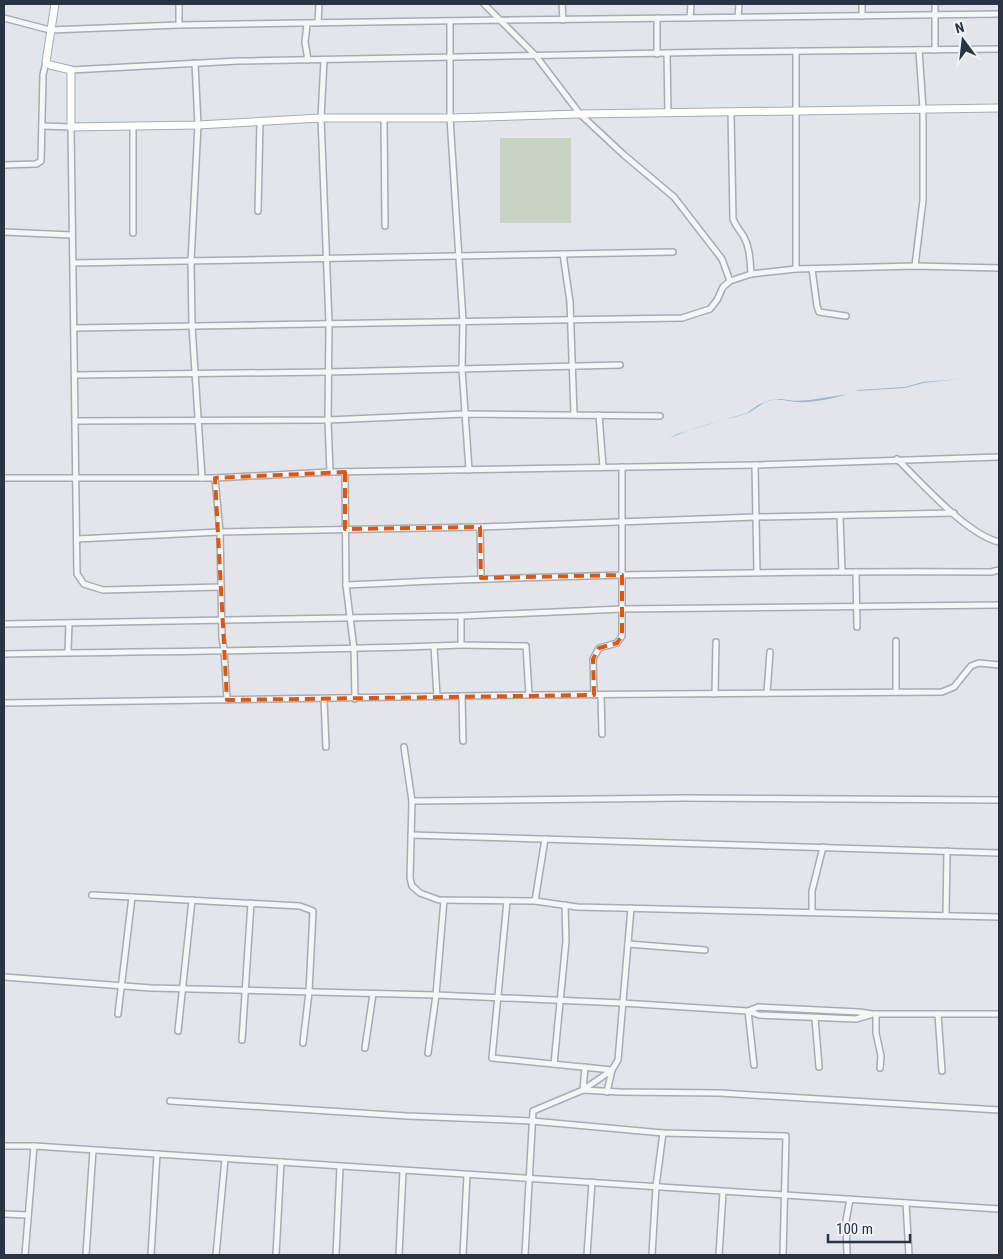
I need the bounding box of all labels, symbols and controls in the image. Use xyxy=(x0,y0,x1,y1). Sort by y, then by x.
north arrow xyxy=(938,15,988,65)
text: N xyxy=(953,19,966,36)
scale bar xyxy=(828,1212,910,1244)
text: 100 m xyxy=(836,1220,873,1238)

